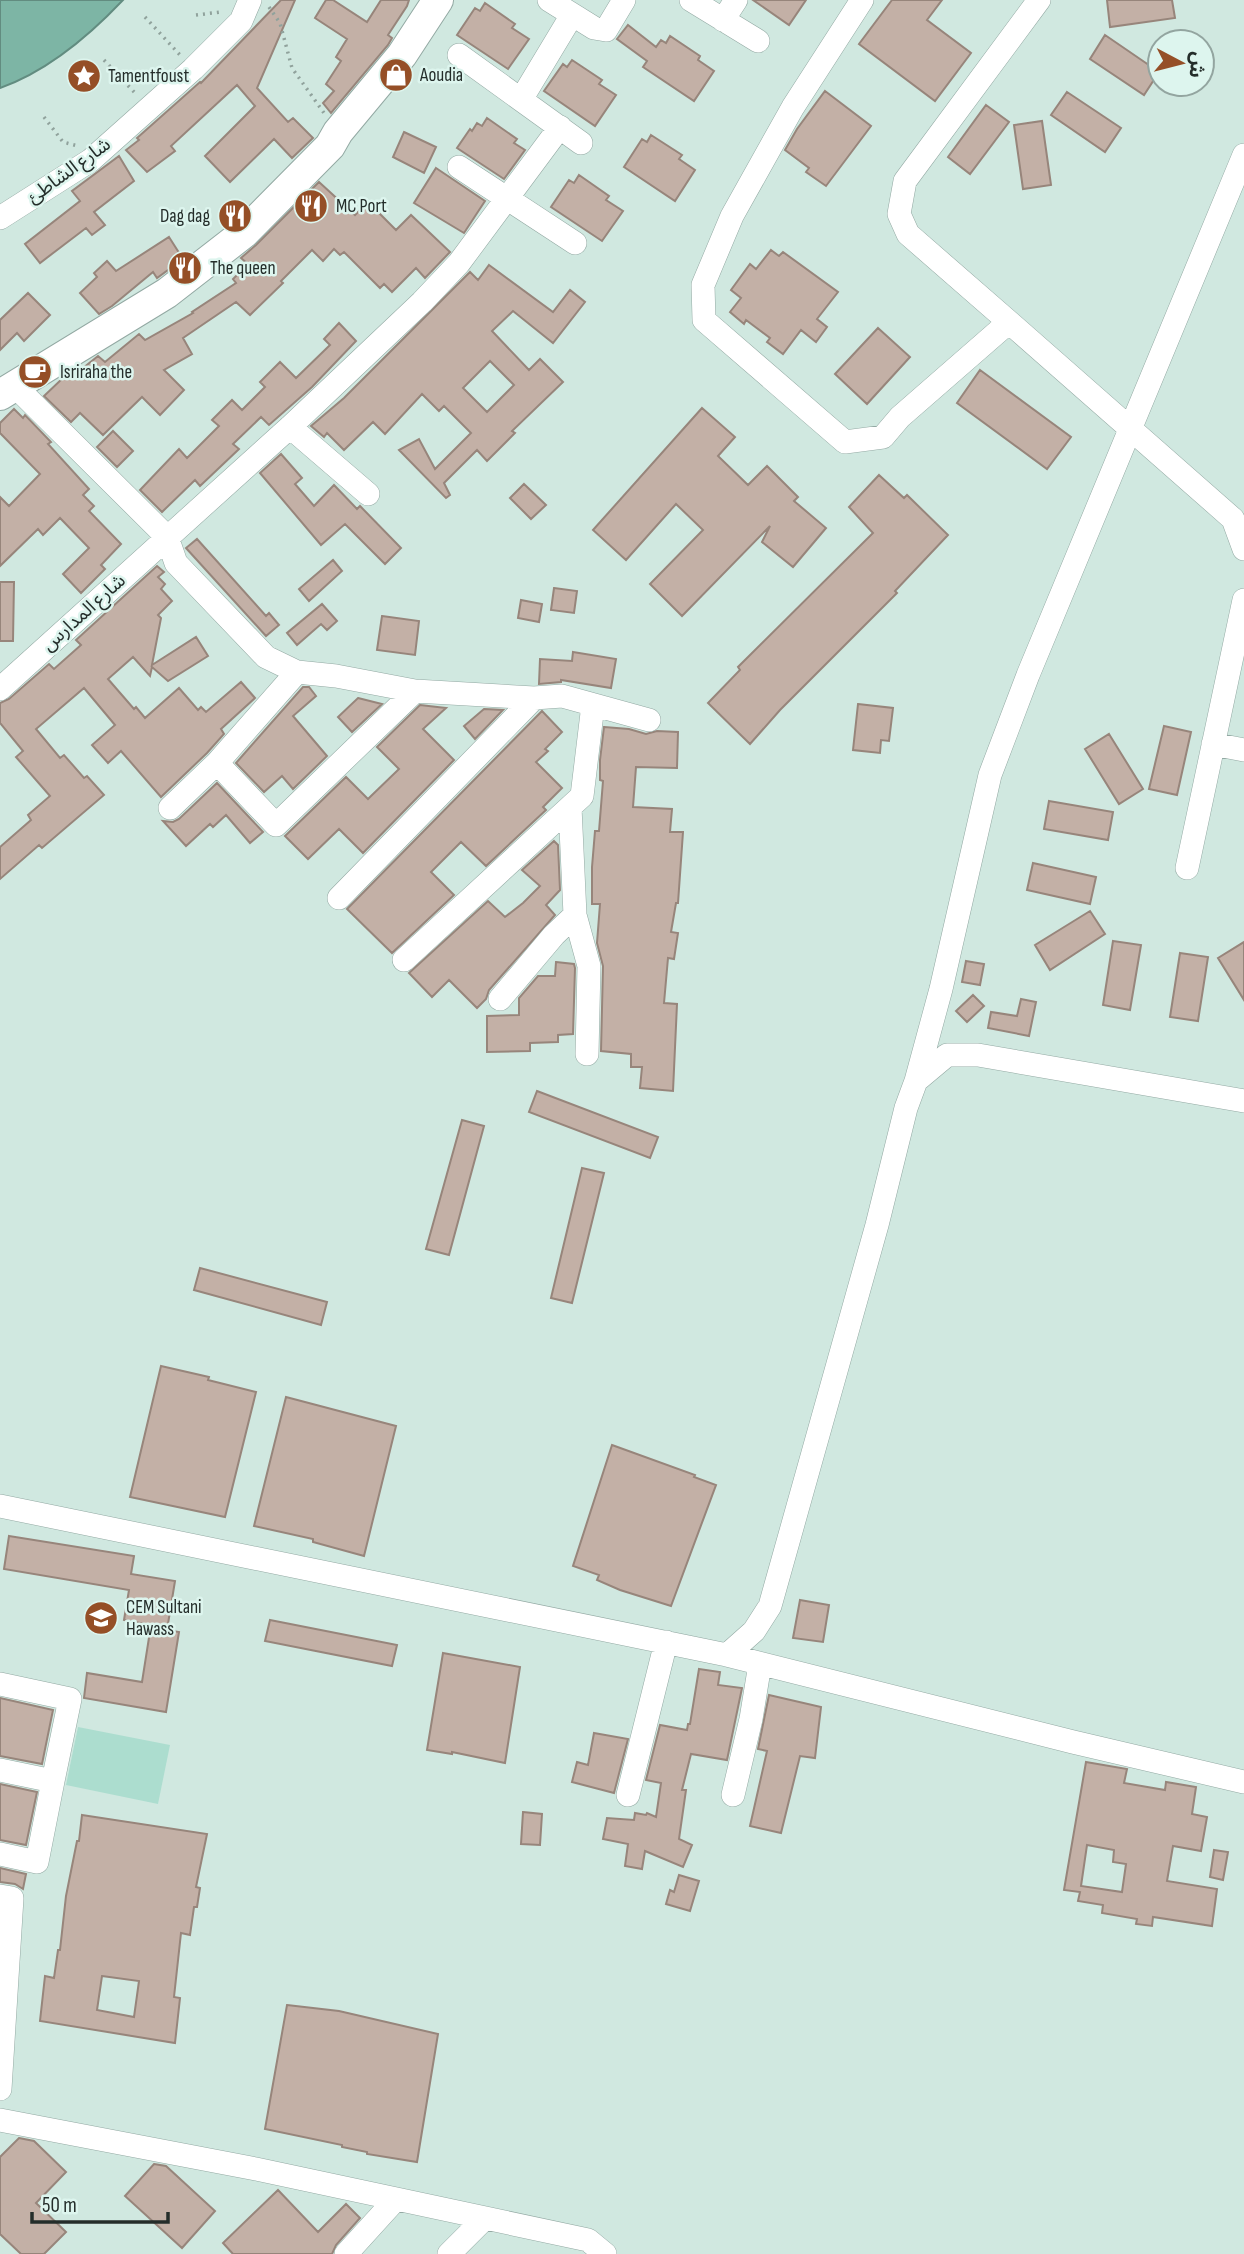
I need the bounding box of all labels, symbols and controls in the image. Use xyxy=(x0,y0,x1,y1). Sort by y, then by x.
north arrow xyxy=(1146,28,1216,98)
text: ش xyxy=(1183,51,1209,79)
shop icon: Aoudia xyxy=(377,56,415,94)
place icon: Tamentfoust xyxy=(65,57,103,95)
place label: Aoudia xyxy=(419,64,463,87)
place label: Tamentfoust xyxy=(108,65,189,88)
street label: شارع الشاطئ xyxy=(23,133,116,210)
restaurant icon: MC Port xyxy=(292,187,330,225)
place label: MC Port xyxy=(336,195,387,218)
restaurant icon: Dag dag xyxy=(216,197,254,235)
place label: Dag dag xyxy=(160,205,210,228)
restaurant icon: The queen xyxy=(166,249,204,287)
place label: The queen xyxy=(210,257,276,280)
cafe icon: Isriraha the xyxy=(16,353,54,391)
place label: Isriraha the xyxy=(60,361,132,384)
street label: شارع المدارس xyxy=(37,569,131,657)
place label: CEM Sultani Hawass xyxy=(126,1596,202,1641)
school or university icon: CEM Sultani Hawass xyxy=(82,1599,120,1637)
scale bar xyxy=(32,2180,168,2224)
text: 50 m xyxy=(42,2193,77,2218)

